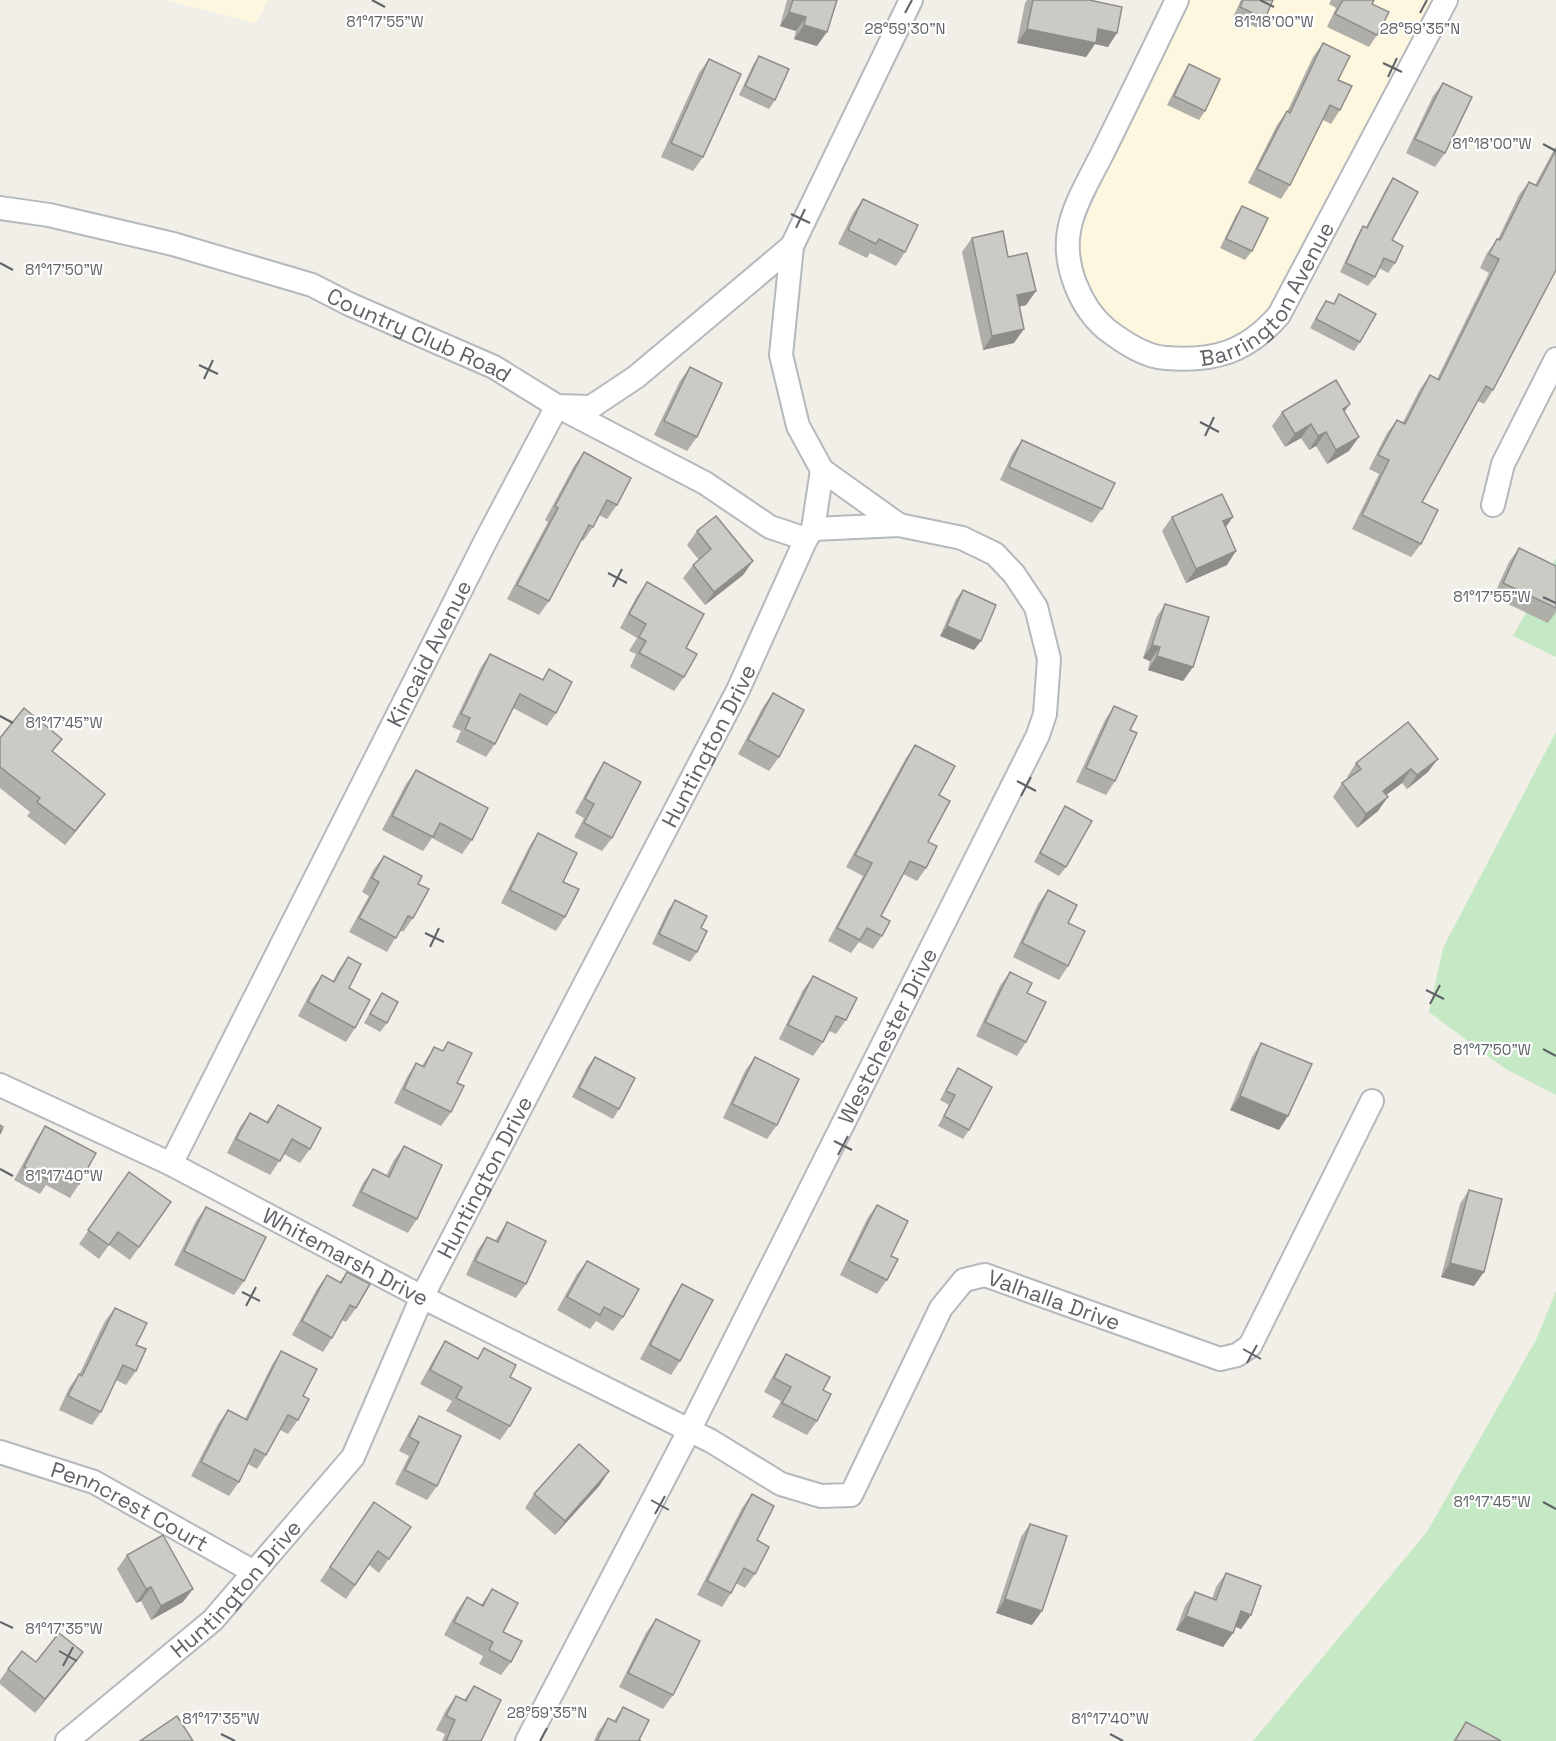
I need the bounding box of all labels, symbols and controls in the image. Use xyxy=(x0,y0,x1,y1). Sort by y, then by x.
text: 81°17'55"W xyxy=(346,12,424,31)
text: 81°18'00"W xyxy=(1234,12,1314,31)
text: 28°59'30"N xyxy=(864,19,946,38)
text: 28°59'35"N xyxy=(1380,19,1460,38)
text: 81°18'00"W xyxy=(1452,134,1532,153)
street label: Barrington Avenue xyxy=(1198,217,1340,372)
text: 81°17'50"W xyxy=(25,260,103,279)
street label: Country Club Road xyxy=(322,281,517,388)
street label: Kincaid Avenue xyxy=(380,575,478,731)
text: 81°17'55"W xyxy=(1453,587,1531,606)
street label: Huntington Drive xyxy=(655,660,762,832)
text: 81°17'45"W xyxy=(25,713,103,732)
street label: Westchester Drive xyxy=(831,943,943,1128)
text: 81°17'50"W xyxy=(1453,1040,1531,1059)
street label: Huntington Drive xyxy=(431,1091,538,1263)
text: 81°17'40"W xyxy=(25,1166,103,1185)
street label: Whitemarsh Drive xyxy=(258,1201,434,1312)
street label: Valhalla Drive xyxy=(984,1263,1124,1336)
street label: Penncrest Court xyxy=(47,1455,213,1558)
text: 81°17'45"W xyxy=(1453,1492,1531,1511)
street label: Huntington Drive xyxy=(165,1514,307,1664)
text: 81°17'35"W xyxy=(25,1619,103,1638)
text: 28°59'35"N xyxy=(507,1703,587,1722)
text: 81°17'35"W xyxy=(182,1709,260,1728)
text: 81°17'40"W xyxy=(1071,1709,1149,1728)

